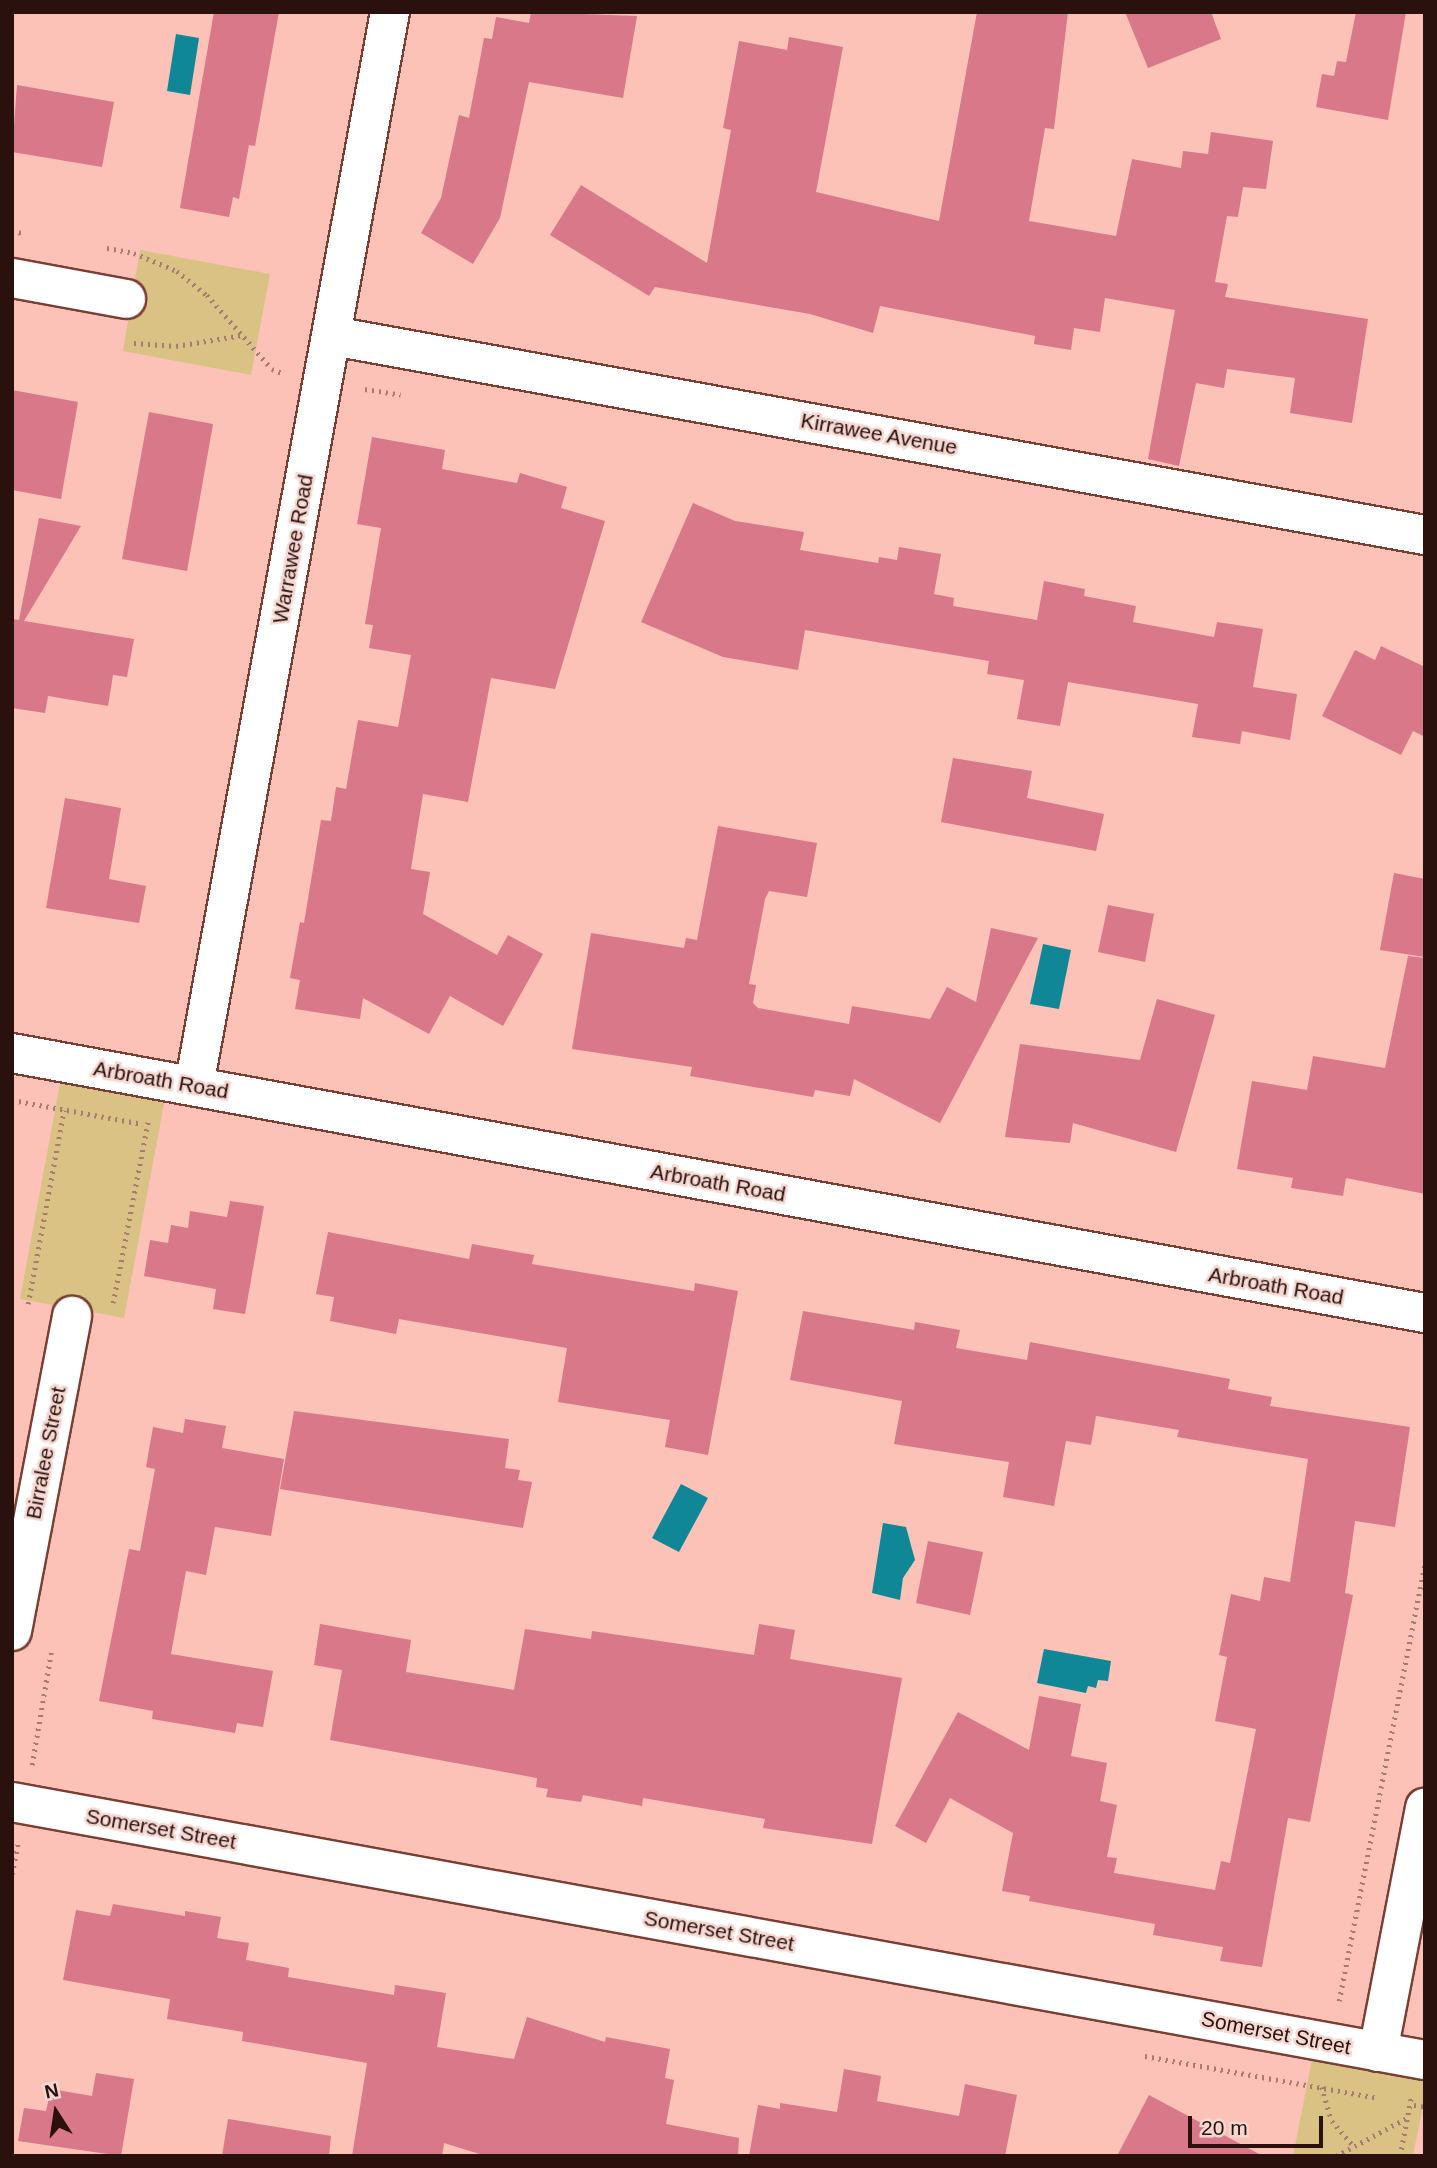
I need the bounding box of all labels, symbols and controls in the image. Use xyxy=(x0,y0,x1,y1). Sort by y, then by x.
street label: Kirrawee Avenue xyxy=(798,408,960,460)
street label: Warrawee Road xyxy=(267,472,319,626)
street label: Arbroath Road xyxy=(92,1056,230,1104)
street label: Arbroath Road xyxy=(649,1159,787,1207)
street label: Arbroath Road xyxy=(1207,1262,1345,1310)
street label: Birralee Street xyxy=(21,1385,71,1521)
street label: Somerset Street xyxy=(84,1803,238,1855)
street label: Somerset Street xyxy=(642,1905,796,1957)
street label: Somerset Street xyxy=(1199,2006,1353,2060)
north arrow xyxy=(21,2077,91,2147)
text: N xyxy=(43,2079,60,2103)
scale bar xyxy=(1192,2102,1327,2146)
text: 20 m xyxy=(1201,2116,1248,2139)

